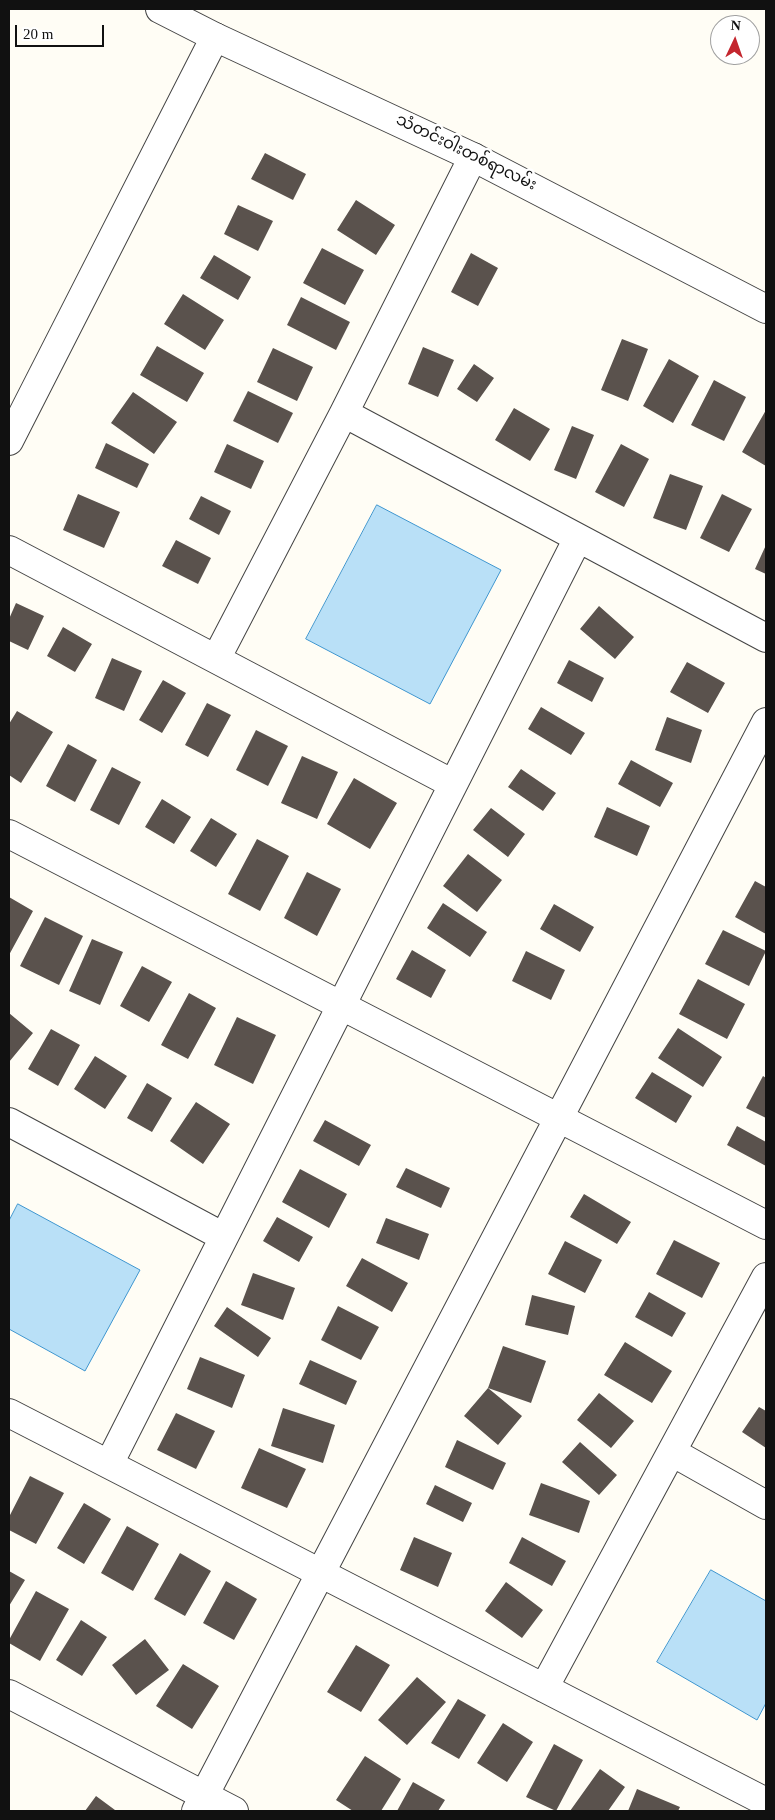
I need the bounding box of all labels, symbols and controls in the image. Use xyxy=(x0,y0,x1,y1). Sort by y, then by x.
scale bar xyxy=(18,15,106,47)
north arrow xyxy=(710,15,760,65)
text: N xyxy=(730,18,741,33)
text: 20 m xyxy=(23,26,53,42)
street label: သံတင်းဝါးတစ်ရာလမ်း xyxy=(392,113,538,197)

